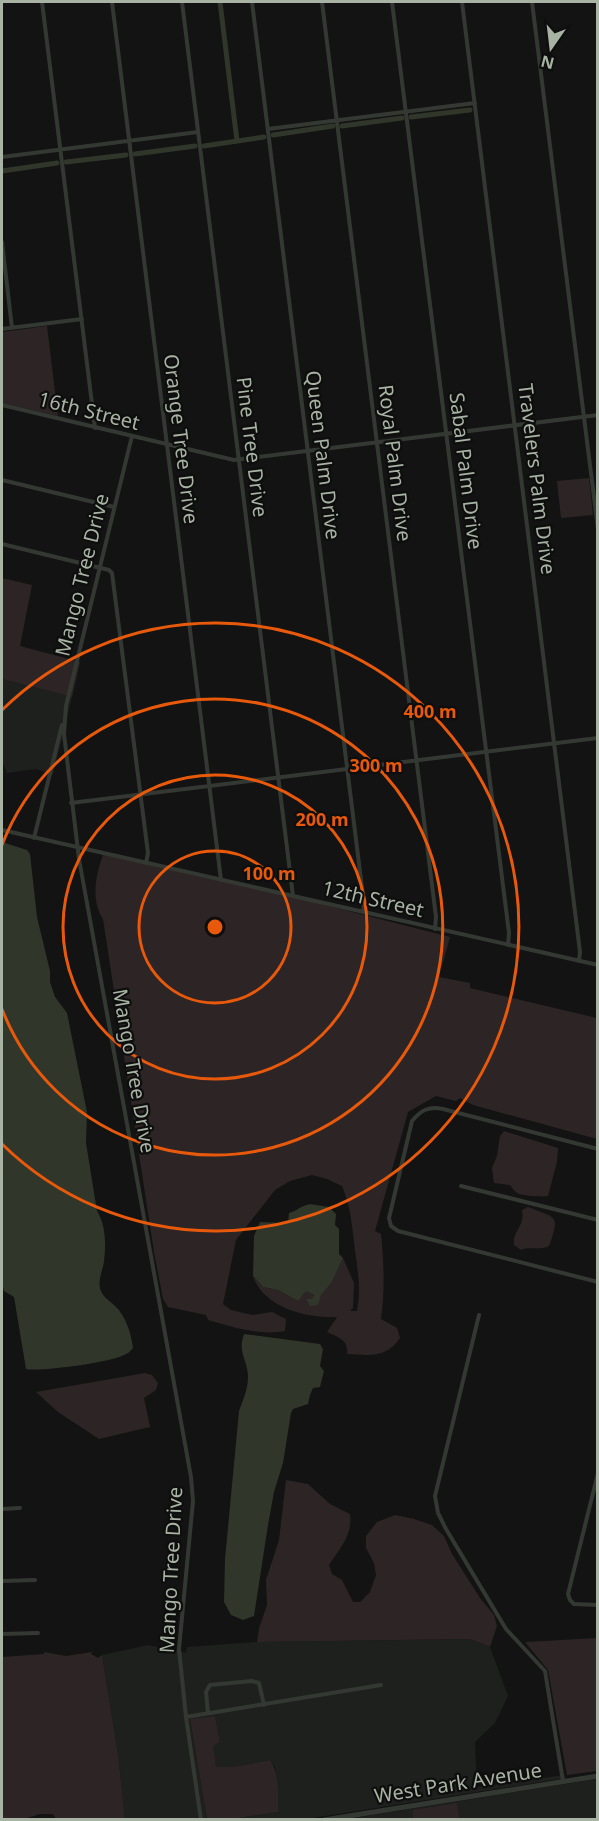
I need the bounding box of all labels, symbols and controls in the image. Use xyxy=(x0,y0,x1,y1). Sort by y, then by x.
north arrow xyxy=(521,18,581,78)
text: N xyxy=(538,50,556,75)
street label: Orange Tree Drive xyxy=(158,352,205,525)
street label: Queen Palm Drive xyxy=(300,369,347,541)
street label: Pine Tree Drive xyxy=(230,375,275,519)
street label: Travelers Palm Drive xyxy=(512,382,563,576)
street label: Royal Palm Drive xyxy=(372,383,419,543)
street label: 16th Street xyxy=(36,385,143,436)
street label: Sabal Palm Drive xyxy=(443,391,490,551)
street label: Mango Tree Drive xyxy=(48,491,115,659)
text: 400 m xyxy=(403,699,457,723)
text: 300 m xyxy=(349,753,403,777)
text: 200 m xyxy=(295,807,349,831)
text: 100 m xyxy=(242,861,296,885)
street label: 12th Street xyxy=(320,874,427,923)
centre of rings xyxy=(205,917,225,937)
street label: Mango Tree Drive xyxy=(107,987,162,1155)
street label: Mango Tree Drive xyxy=(153,1486,188,1654)
street label: West Park Avenue xyxy=(372,1756,544,1809)

